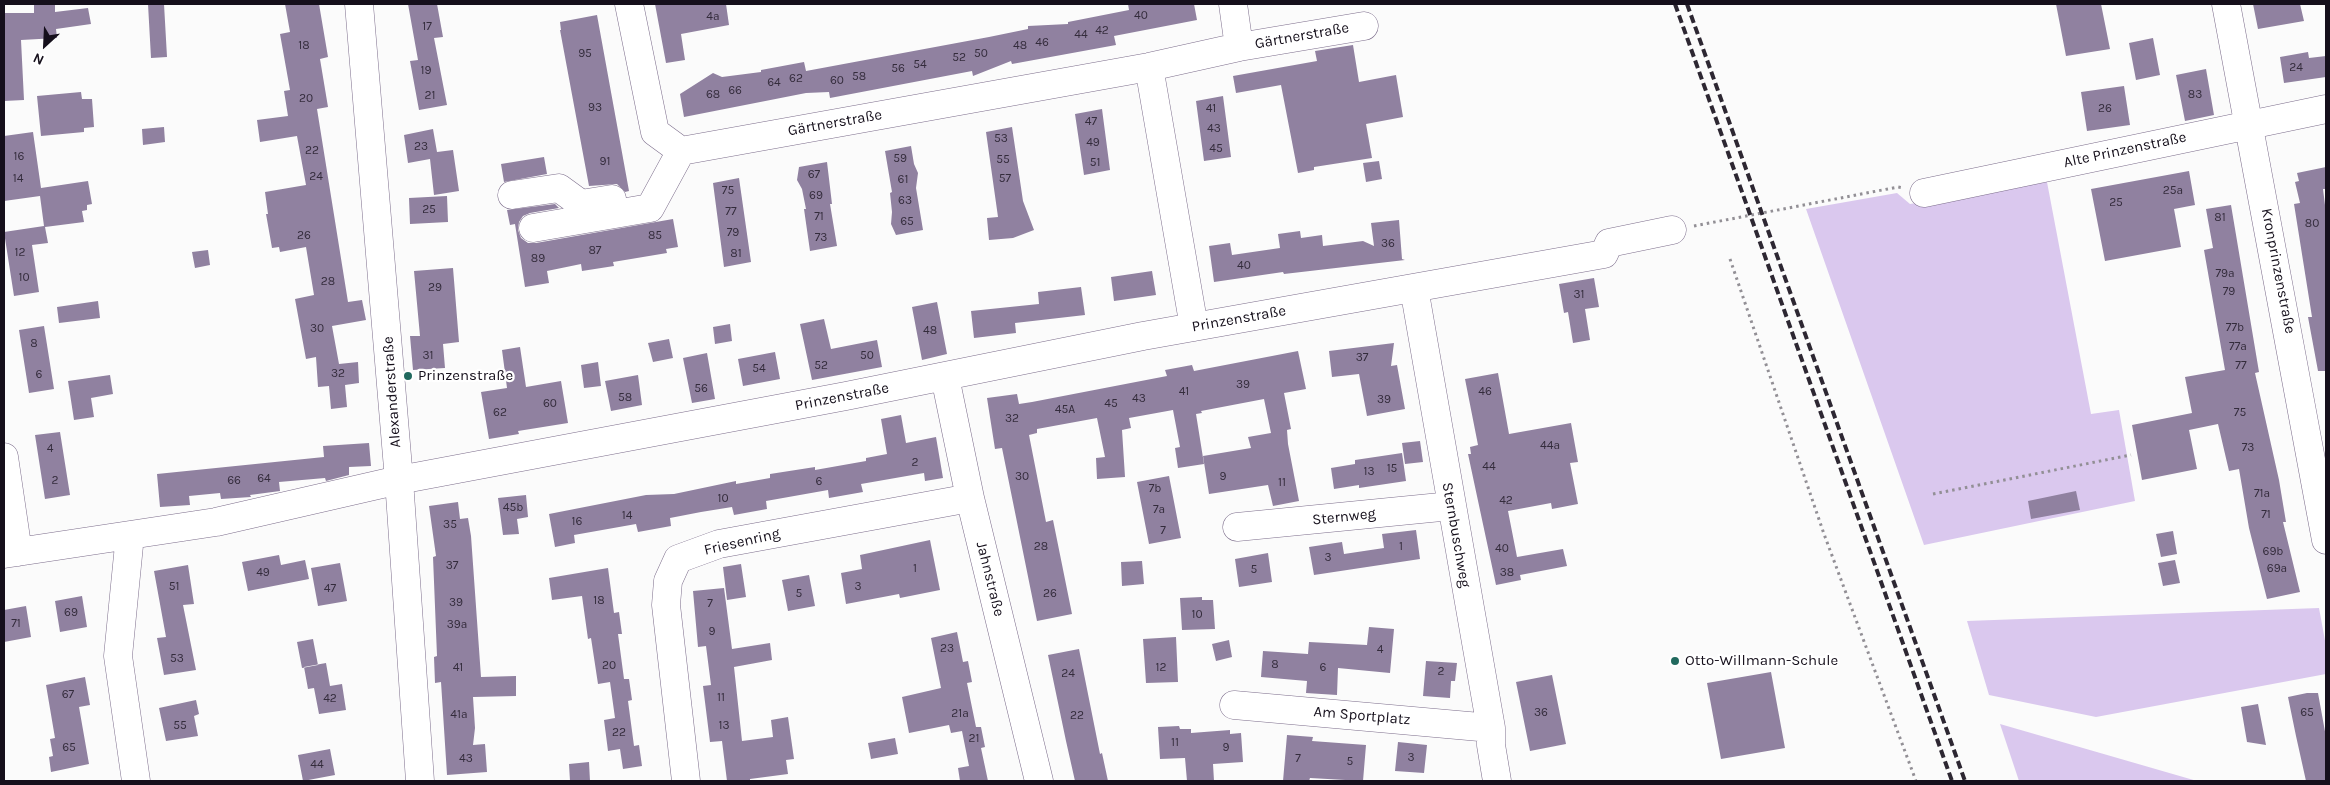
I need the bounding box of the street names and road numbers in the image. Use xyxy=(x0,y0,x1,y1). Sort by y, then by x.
street label: Gärtnerstraße xyxy=(1254,19,1350,53)
street label: Gärtnerstraße xyxy=(787,106,883,140)
street label: Alte Prinzenstraße xyxy=(2062,128,2188,172)
street label: Kronprinzenstraße xyxy=(2257,207,2299,335)
street label: Prinzenstraße xyxy=(1191,302,1287,336)
street label: Alexanderstraße xyxy=(379,336,405,448)
street label: Prinzenstraße xyxy=(794,379,890,415)
street label: Sternbuschweg xyxy=(1438,481,1474,589)
street label: Sternweg xyxy=(1311,505,1377,529)
street label: Friesenring xyxy=(702,525,782,559)
street label: Jahnstraße xyxy=(972,540,1008,618)
street label: Am Sportplatz xyxy=(1313,703,1411,729)

